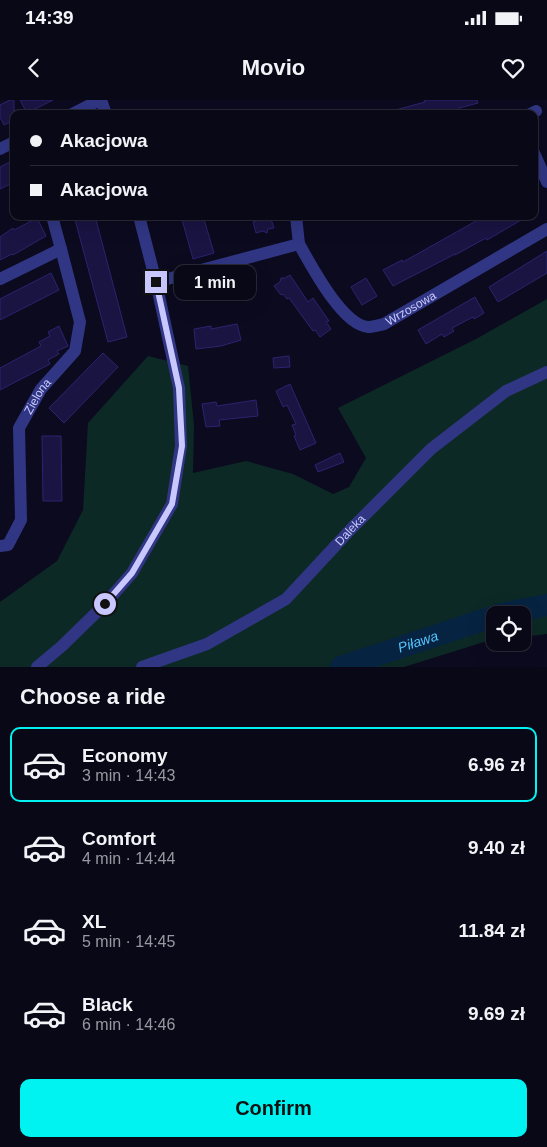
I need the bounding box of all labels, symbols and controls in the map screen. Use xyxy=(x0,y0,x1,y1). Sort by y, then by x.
text: 14:39 xyxy=(25,7,74,28)
icon: back xyxy=(20,54,48,82)
icon: heart xyxy=(499,54,527,82)
text: Movio xyxy=(242,55,305,80)
text: Akacjowa xyxy=(60,130,148,151)
text: Akacjowa xyxy=(60,179,148,200)
callout: 1 min xyxy=(174,264,256,300)
route end xyxy=(145,271,167,293)
text: 1 min xyxy=(194,274,236,291)
street label: Wrzosowa xyxy=(383,288,439,328)
street label: Zielona xyxy=(21,375,54,417)
street label: Daleka xyxy=(332,512,368,548)
route start xyxy=(94,593,116,615)
map controls xyxy=(486,606,531,651)
button: locate xyxy=(486,606,531,651)
water label: Piława xyxy=(396,627,440,656)
text: Choose a ride xyxy=(20,684,165,709)
icon: car xyxy=(22,742,67,787)
text: Economy xyxy=(82,745,168,766)
text: 6.96 zł xyxy=(468,754,525,775)
text: 3 min · 14:43 xyxy=(82,767,175,784)
icon: car xyxy=(22,825,67,870)
text: Comfort xyxy=(82,828,156,849)
text: 9.40 zł xyxy=(468,837,525,858)
text: 4 min · 14:44 xyxy=(82,850,175,867)
icon: car xyxy=(22,908,67,953)
text: XL xyxy=(82,911,106,932)
text: 11.84 zł xyxy=(458,920,525,941)
text: 5 min · 14:45 xyxy=(82,933,175,950)
icon: car xyxy=(22,991,67,1036)
text: Black xyxy=(82,994,133,1015)
text: 9.69 zł xyxy=(468,1003,525,1024)
text: 6 min · 14:46 xyxy=(82,1016,175,1033)
button: Confirm xyxy=(20,1079,527,1137)

